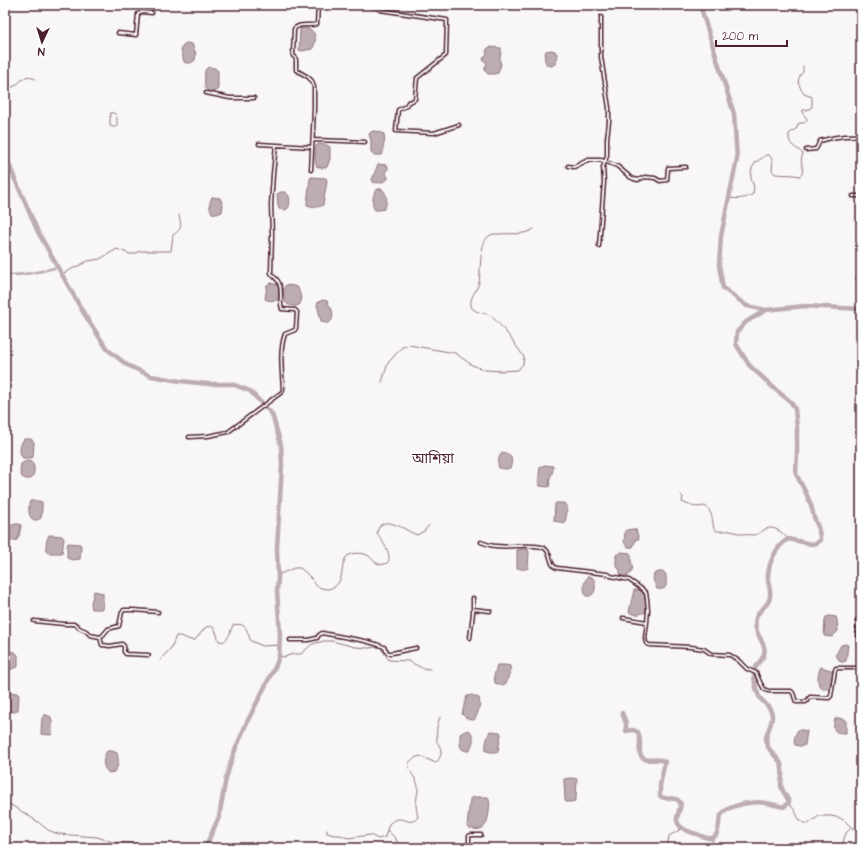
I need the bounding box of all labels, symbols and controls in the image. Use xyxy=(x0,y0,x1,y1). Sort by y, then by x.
north arrow xyxy=(22,22,62,62)
scale bar xyxy=(716,22,787,48)
text: 200 m xyxy=(722,28,759,45)
text: N xyxy=(37,44,45,59)
district label: আশিয়া xyxy=(411,449,454,469)

